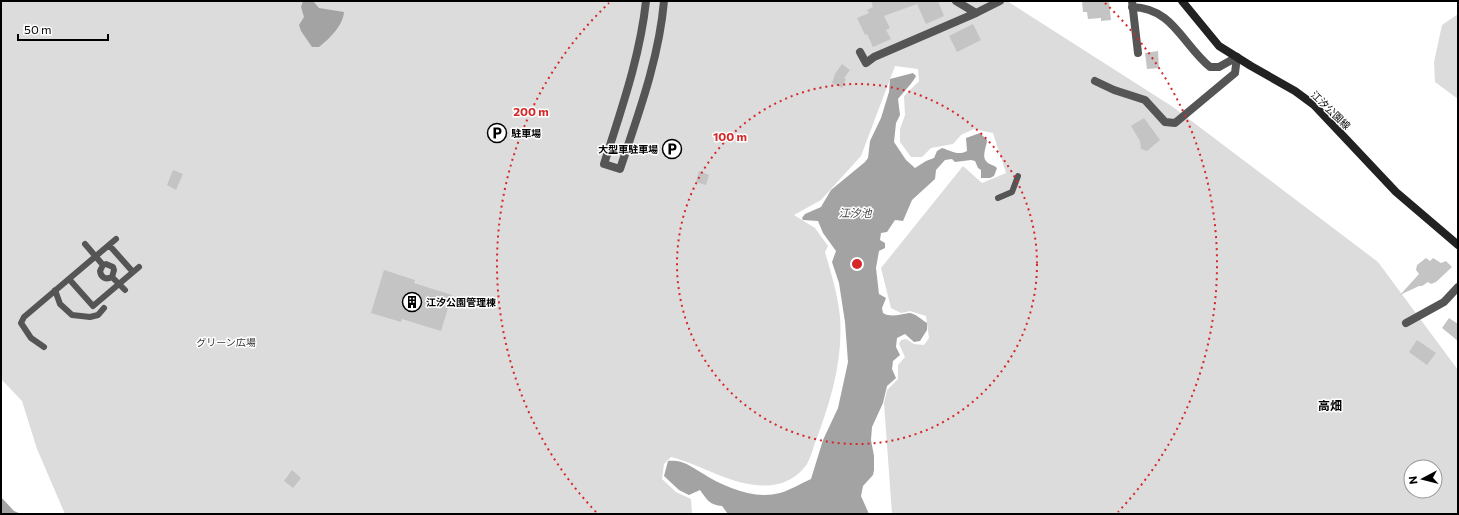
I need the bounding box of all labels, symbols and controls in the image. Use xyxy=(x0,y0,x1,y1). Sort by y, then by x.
scale bar xyxy=(18,16,108,42)
text: 50 m xyxy=(24,22,52,36)
street label: 江汐公園線 xyxy=(1309,88,1353,132)
text: 200 m xyxy=(513,104,549,118)
parking icon: 駐車場 xyxy=(486,122,508,144)
place label: 駐車場 xyxy=(511,127,541,139)
text: 100 m xyxy=(713,129,747,143)
parking icon: 大型車駐車場 xyxy=(661,138,683,160)
place label: 大型車駐車場 xyxy=(598,143,658,155)
water label: 江汐池 xyxy=(839,206,872,219)
centre of rings xyxy=(850,257,864,271)
building icon: 江汐公園管理棟 xyxy=(401,291,423,313)
place label: 江汐公園管理棟 xyxy=(426,296,496,308)
park label: グリーン広場 xyxy=(196,336,256,348)
district label: 高畑 xyxy=(1318,398,1342,412)
north arrow xyxy=(1403,459,1443,499)
text: N xyxy=(1406,475,1420,485)

